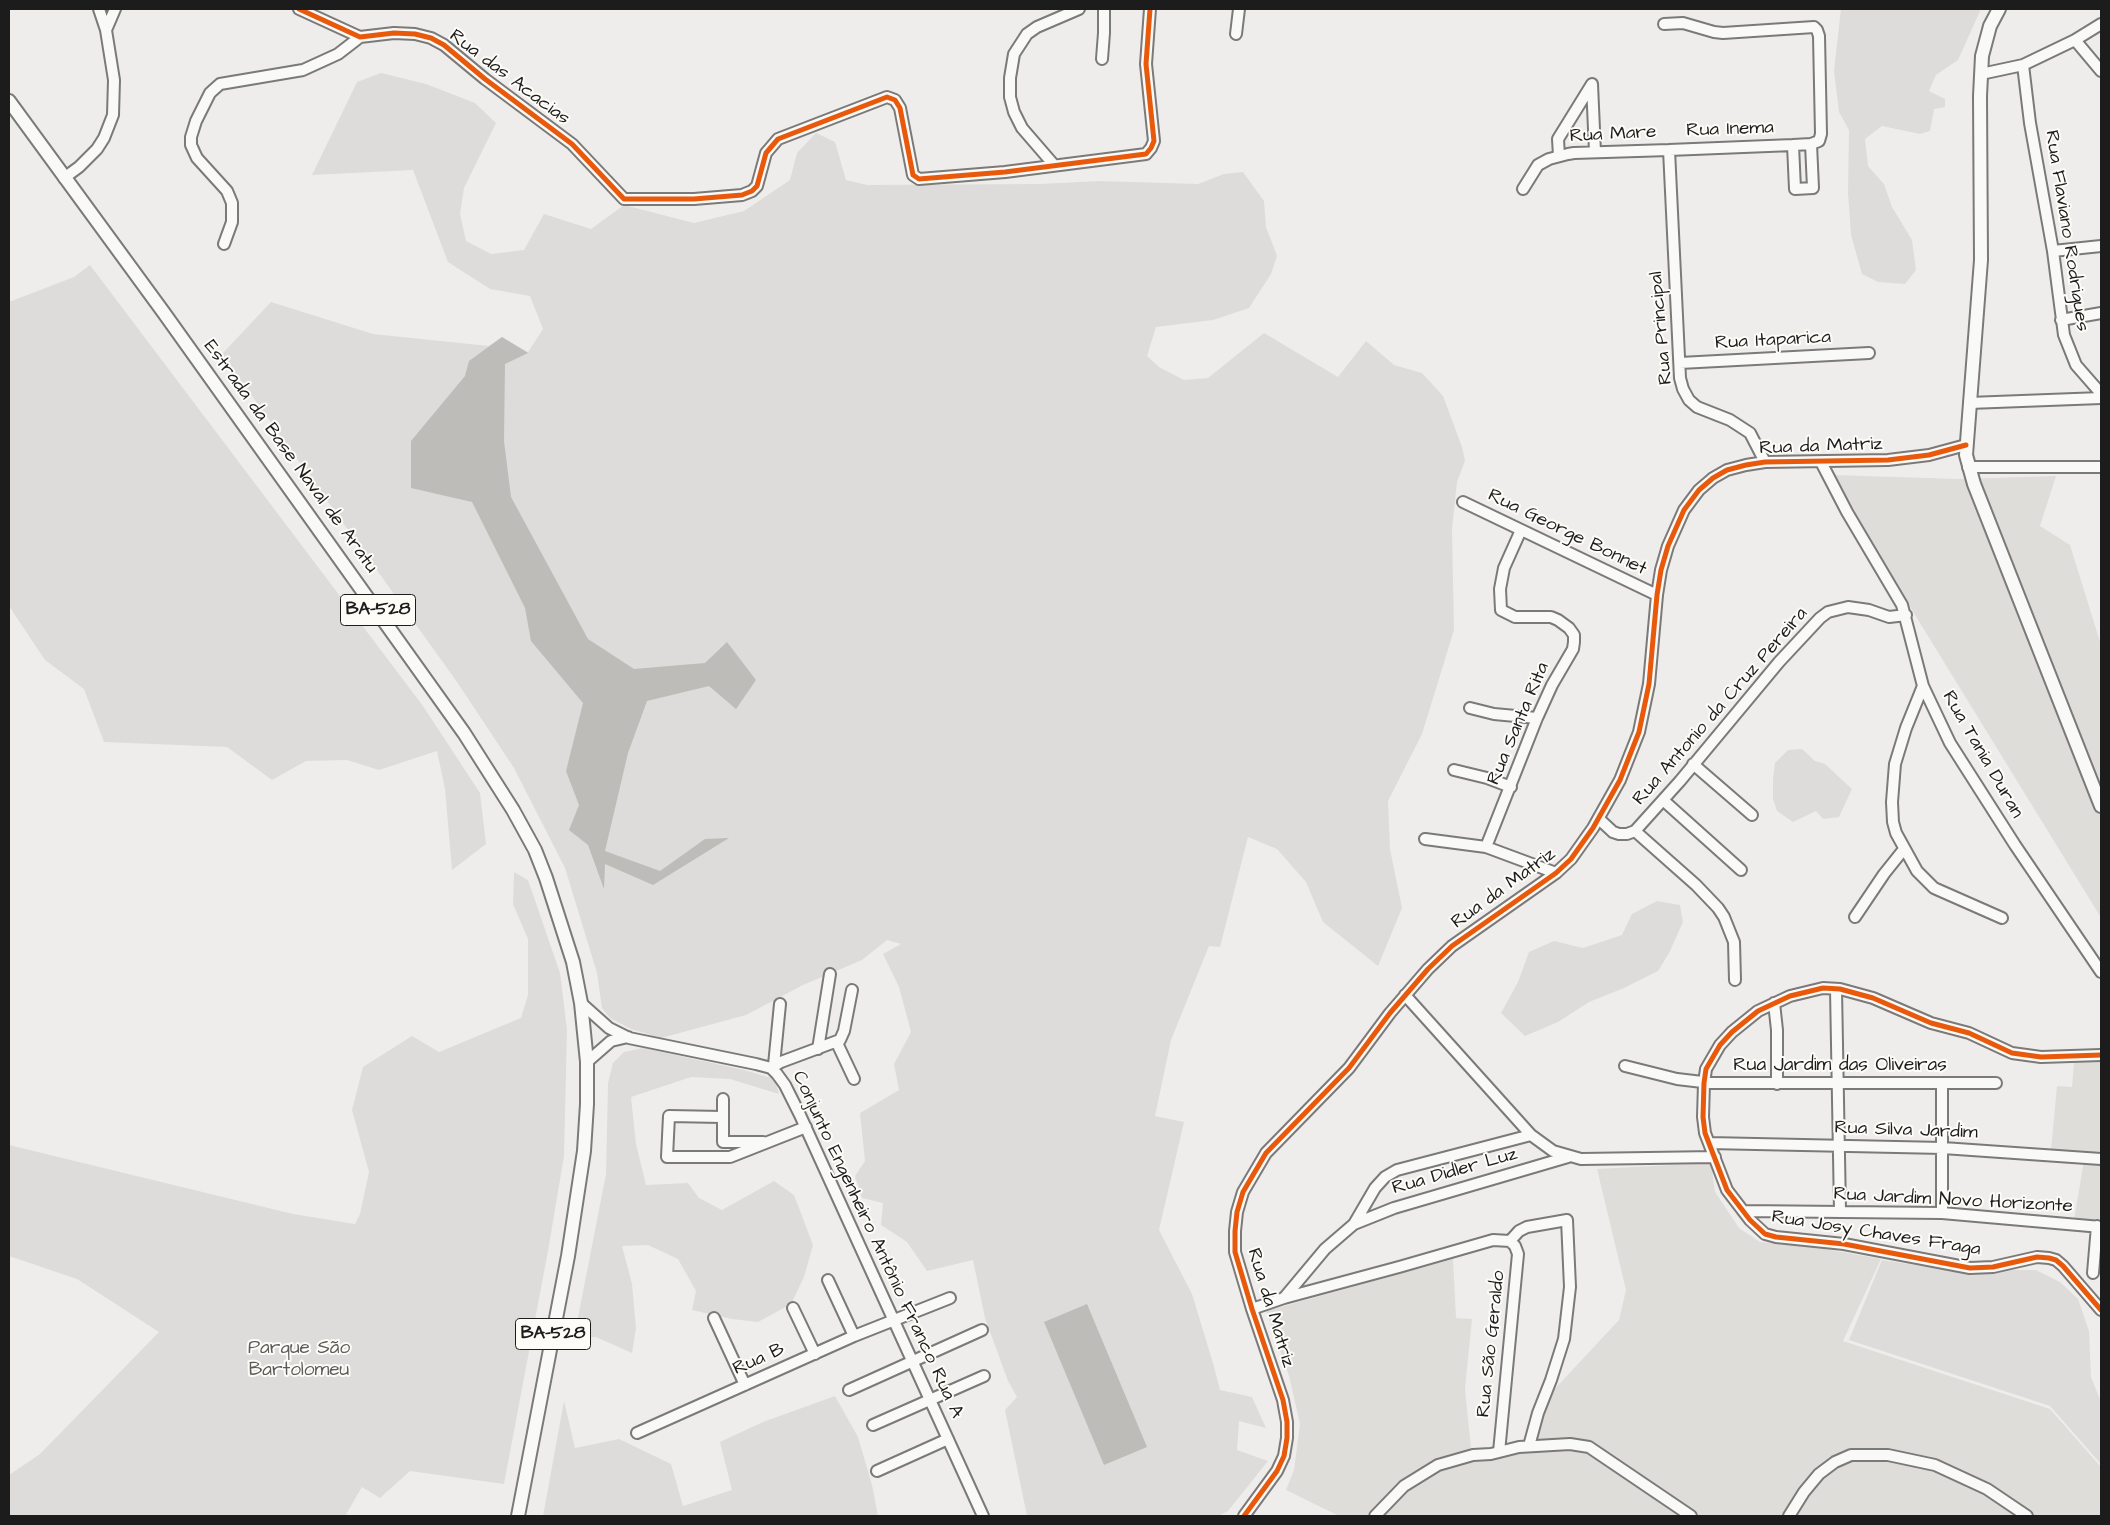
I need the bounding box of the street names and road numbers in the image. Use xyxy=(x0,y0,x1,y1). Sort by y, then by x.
street label: Rua das Acacias xyxy=(444,25,574,131)
street label: Rua Inema xyxy=(1686,117,1774,143)
street label: Rua Mare xyxy=(1569,121,1657,149)
street label: Rua Flaviano Rodrigues xyxy=(2039,129,2093,333)
street label: Rua Principal xyxy=(1646,270,1678,386)
street label: Rua Itaparica xyxy=(1714,327,1832,355)
street label: Estrada da Base Naval de Aratu xyxy=(198,336,382,578)
street label: Rua da Matriz xyxy=(1759,433,1883,461)
street label: Rua George Bonnet xyxy=(1484,485,1650,581)
road number: BA-528 xyxy=(340,594,416,626)
street label: Rua Antonio da Cruz Pereira xyxy=(1629,603,1813,811)
street label: Rua Santa Rita xyxy=(1483,659,1555,789)
street label: Rua Tania Duran xyxy=(1936,687,2028,823)
street label: Rua da Matriz xyxy=(1447,844,1561,934)
street label: Rua Jardim das Oliveiras xyxy=(1733,1055,1947,1077)
street label: Conjunto Engenheiro Antônio Franco Rua A xyxy=(786,1068,968,1422)
street label: Rua Silva Jardim xyxy=(1834,1117,1978,1145)
street label: Rua Didler Luz xyxy=(1390,1143,1520,1201)
street label: Rua Jardim Novo Horizonte xyxy=(1833,1183,2073,1219)
street label: Rua Josy Chaves Fraga xyxy=(1770,1206,1982,1262)
street label: Rua da Matriz xyxy=(1241,1246,1299,1370)
street label: Rua São Geraldo xyxy=(1473,1269,1511,1419)
road number: BA-528 xyxy=(516,1318,590,1350)
street label: Rua B xyxy=(730,1339,788,1381)

